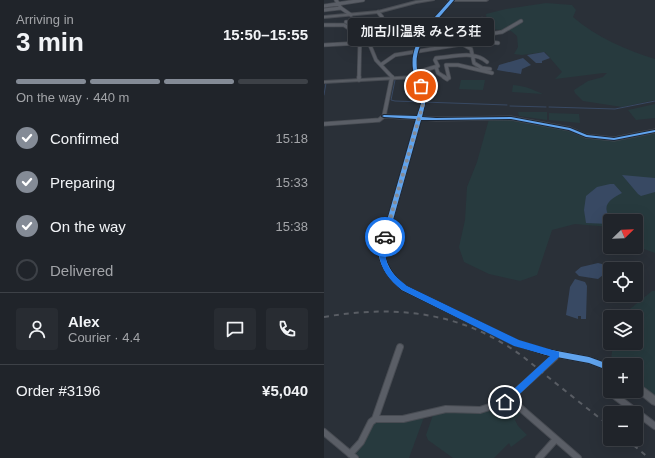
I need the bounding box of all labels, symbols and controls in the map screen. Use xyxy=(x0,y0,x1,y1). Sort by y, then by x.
text: Arriving in xyxy=(16,12,74,27)
callout: 加古川温泉 みとろ荘 xyxy=(348,18,494,46)
text: 加古川温泉 みとろ荘 xyxy=(361,24,481,39)
text: 15:50–15:55 xyxy=(223,26,308,43)
text: 3 min xyxy=(16,27,84,57)
pin xyxy=(404,69,438,103)
icon: bag xyxy=(410,75,432,97)
text: On the way · 440 m xyxy=(16,90,129,105)
icon: check xyxy=(16,127,38,149)
text: Confirmed xyxy=(50,130,119,147)
text: 15:18 xyxy=(275,131,308,146)
icon: check xyxy=(16,171,38,193)
text: Preparing xyxy=(50,174,115,191)
text: 15:33 xyxy=(275,175,308,190)
north arrow xyxy=(603,214,643,254)
map controls xyxy=(603,214,643,446)
icon: check xyxy=(16,215,38,237)
courier xyxy=(365,217,405,257)
text: On the way xyxy=(50,218,126,235)
text: 15:38 xyxy=(275,219,308,234)
icon: car xyxy=(374,226,396,248)
text: Delivered xyxy=(50,262,113,279)
button: locate xyxy=(603,262,643,302)
button: person xyxy=(16,308,58,350)
button: chat xyxy=(214,308,256,350)
button: phone xyxy=(266,308,308,350)
button: layers xyxy=(603,310,643,350)
text: Alex xyxy=(68,313,100,330)
text: Courier · 4.4 xyxy=(68,330,140,345)
button: + xyxy=(603,358,643,398)
text: Order #3196 xyxy=(16,382,100,399)
text: ¥5,040 xyxy=(262,382,308,399)
pin xyxy=(488,385,522,419)
icon: home xyxy=(494,391,516,413)
button: − xyxy=(603,406,643,446)

